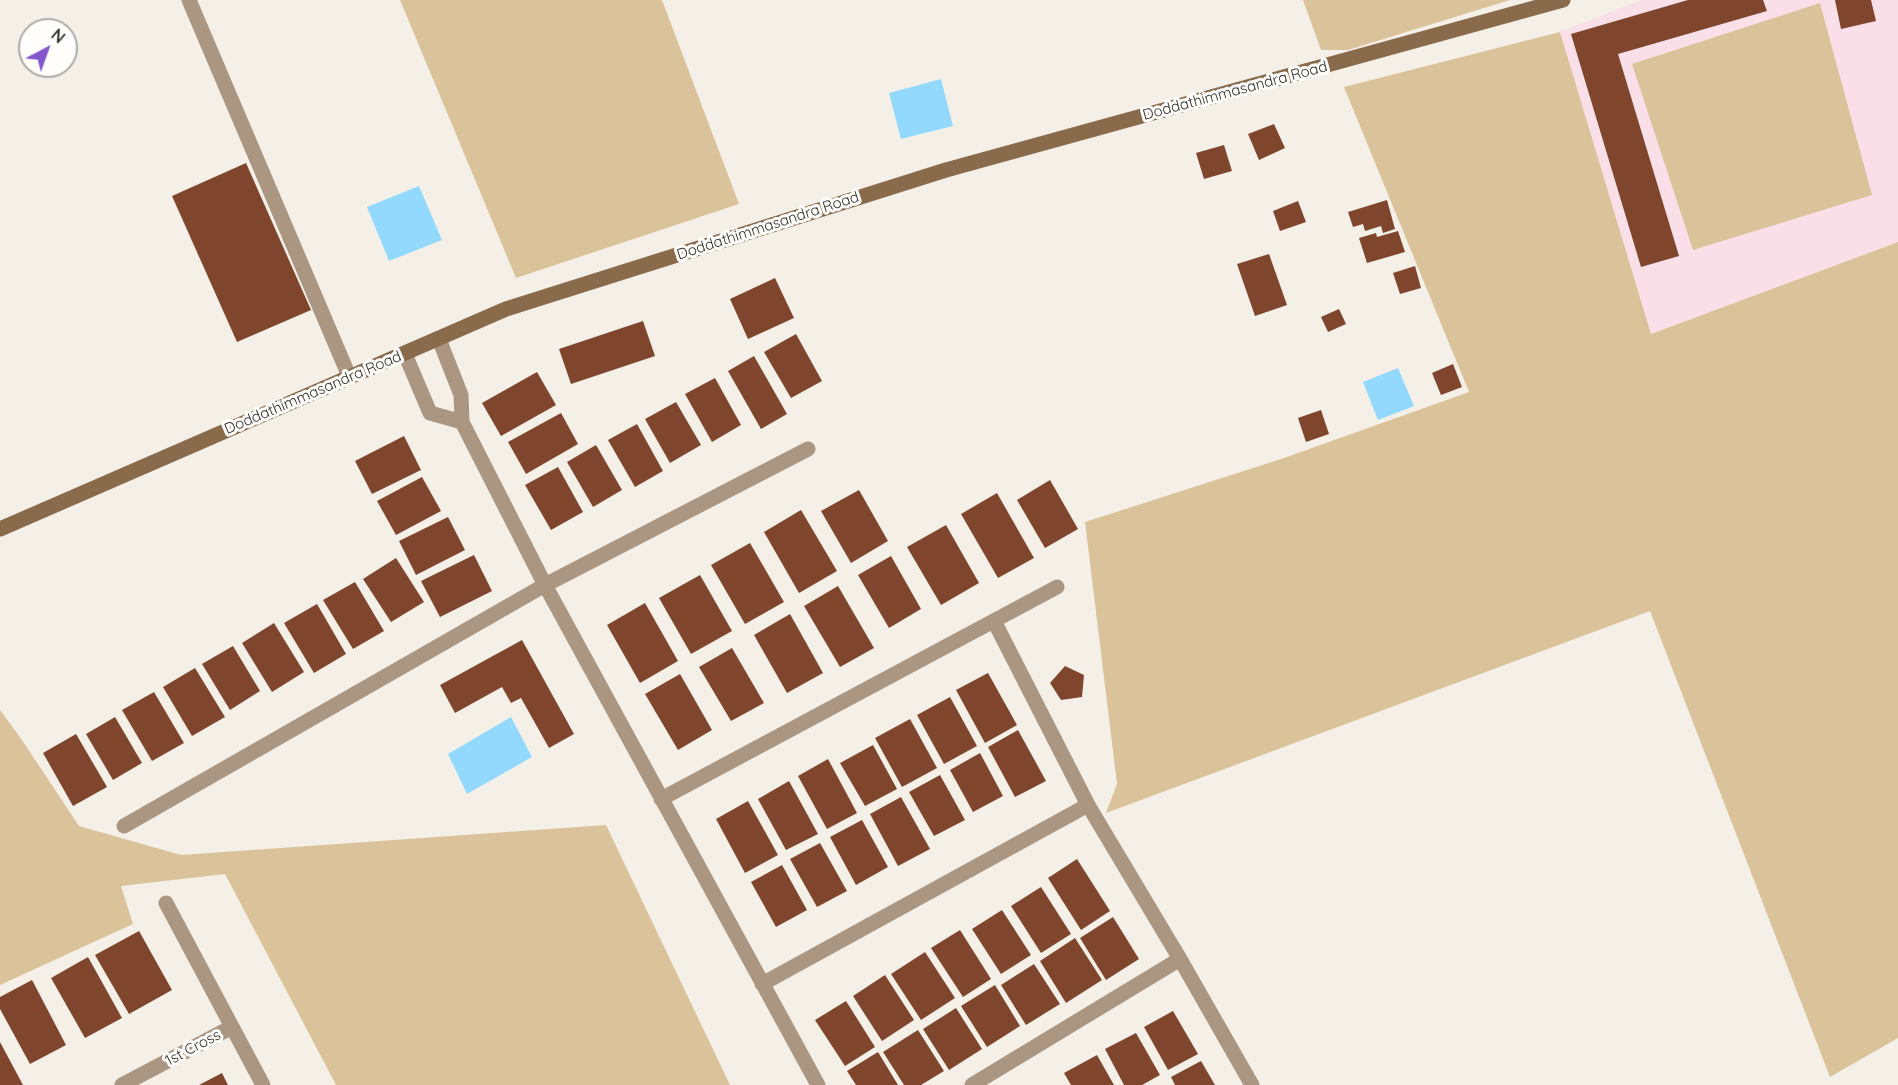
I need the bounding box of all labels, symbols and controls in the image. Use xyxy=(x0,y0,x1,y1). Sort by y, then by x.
north arrow xyxy=(18,18,78,78)
text: N xyxy=(47,25,69,47)
street label: Doddathimmasandra Road xyxy=(1141,58,1329,124)
street label: Doddathimmasandra Road xyxy=(675,188,861,264)
street label: Doddathimmasandra Road xyxy=(222,347,404,439)
street label: 1st Cross xyxy=(162,1026,224,1070)

